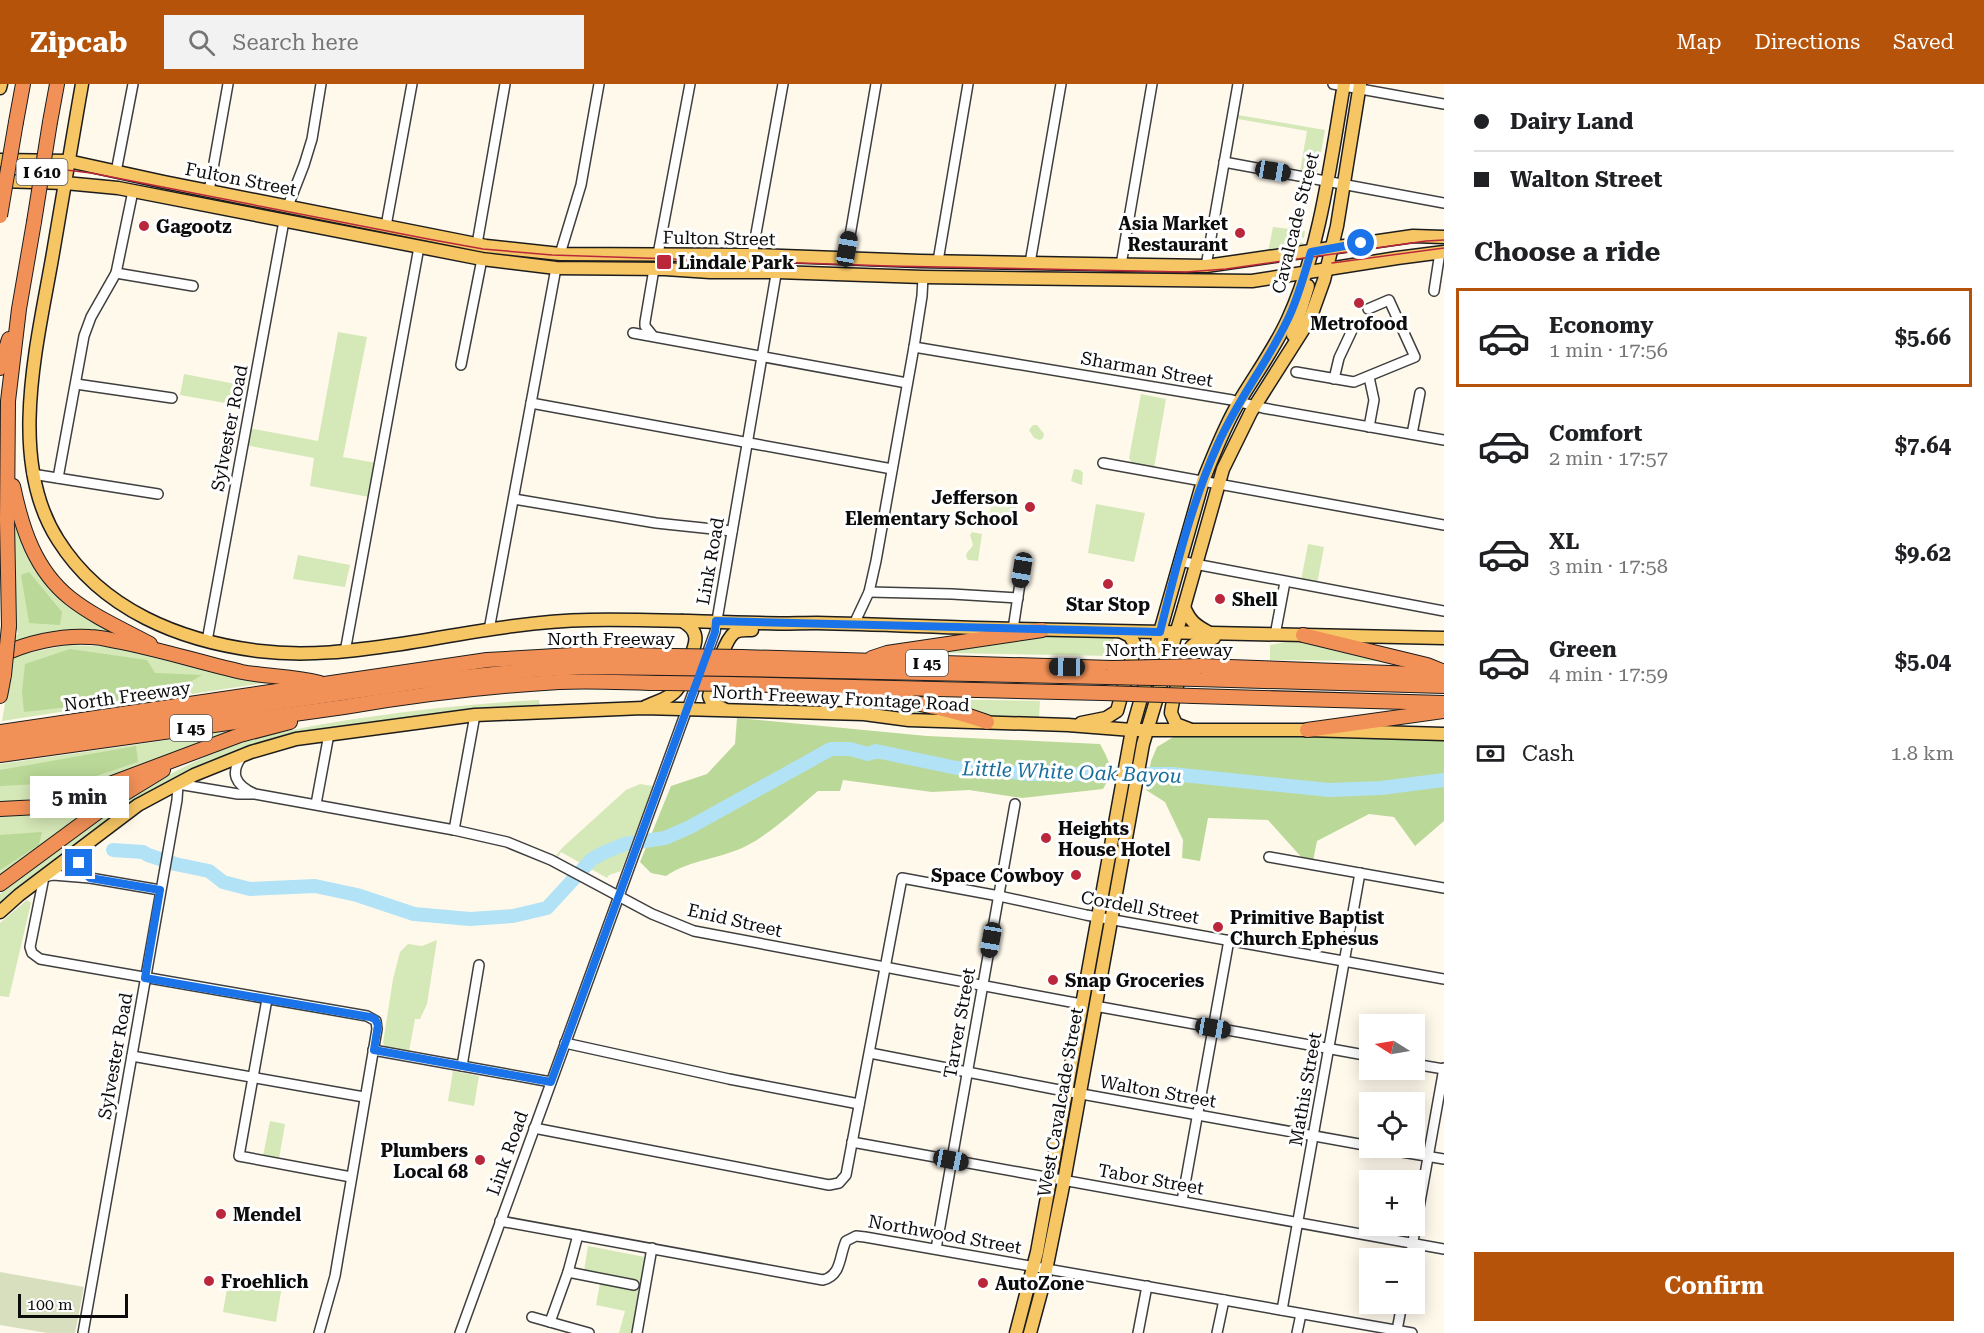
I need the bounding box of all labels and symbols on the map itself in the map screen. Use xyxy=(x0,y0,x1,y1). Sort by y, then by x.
street label: Cavalcade Street xyxy=(1267,150,1323,296)
street label: Fulton Street xyxy=(184,158,299,200)
road number: I 610 xyxy=(16,159,68,185)
car xyxy=(1254,159,1292,183)
place label: Asia Market Restaurant xyxy=(1119,213,1228,255)
place label: Gagootz xyxy=(156,216,232,237)
marker: Gagootz xyxy=(137,219,151,233)
marker: Asia Market Restaurant xyxy=(1233,226,1247,240)
street label: Fulton Street xyxy=(662,227,776,249)
route start xyxy=(1347,229,1374,256)
car xyxy=(835,230,859,268)
place label: Lindale Park xyxy=(678,252,795,273)
marker: Lindale Park xyxy=(655,253,673,271)
marker: Metrofood xyxy=(1352,296,1366,310)
place label: Metrofood xyxy=(1310,313,1408,334)
street label: Sharman Street xyxy=(1079,347,1215,391)
street label: Sylvester Road xyxy=(206,363,252,493)
place label: Jefferson Elementary School xyxy=(845,487,1018,529)
marker: Jefferson Elementary School xyxy=(1023,500,1037,514)
street label: Link Road xyxy=(692,515,728,606)
car xyxy=(1010,551,1034,589)
marker: Star Stop xyxy=(1101,577,1115,591)
place label: Shell xyxy=(1232,589,1278,610)
marker: Shell xyxy=(1213,592,1227,606)
place label: Star Stop xyxy=(1066,594,1150,615)
street label: North Freeway xyxy=(547,628,675,649)
street label: North Freeway xyxy=(1105,639,1233,660)
road number: I 45 xyxy=(906,650,948,676)
car xyxy=(1049,658,1085,676)
street label: North Freeway xyxy=(62,677,192,715)
street label: North Freeway Frontage Road xyxy=(712,681,971,715)
road number: I 45 xyxy=(170,715,212,741)
water label: Little White Oak Bayou xyxy=(961,756,1182,788)
callout: 5 min xyxy=(29,776,128,818)
place label: Heights House Hotel xyxy=(1058,818,1171,860)
marker: Heights House Hotel xyxy=(1039,831,1053,845)
route end xyxy=(65,849,92,876)
place label: Space Cowboy xyxy=(931,865,1064,886)
marker: Space Cowboy xyxy=(1069,868,1083,882)
street label: Cordell Street xyxy=(1079,886,1201,928)
street label: Enid Street xyxy=(686,899,785,941)
place label: Primitive Baptist Church Ephesus xyxy=(1230,907,1384,949)
marker: Primitive Baptist Church Ephesus xyxy=(1211,920,1225,934)
car xyxy=(979,921,1003,959)
street label: Tarver Street xyxy=(939,966,979,1080)
place label: Snap Groceries xyxy=(1065,970,1204,991)
marker: Snap Groceries xyxy=(1046,973,1060,987)
street label: Sylvester Road xyxy=(94,991,137,1121)
street label: West Cavalcade Street xyxy=(1033,1005,1087,1198)
north arrow xyxy=(1359,1014,1425,1080)
car xyxy=(1194,1016,1232,1040)
street label: Mathis Street xyxy=(1285,1030,1325,1148)
street label: Walton Street xyxy=(1098,1070,1218,1112)
street label: Link Road xyxy=(482,1107,532,1198)
place label: Plumbers Local 68 xyxy=(380,1140,468,1182)
car xyxy=(932,1148,970,1172)
marker: Plumbers Local 68 xyxy=(473,1153,487,1167)
street label: Tabor Street xyxy=(1097,1159,1206,1199)
place label: Mendel xyxy=(233,1204,301,1225)
marker: Mendel xyxy=(214,1207,228,1221)
street label: Northwood Street xyxy=(867,1210,1024,1258)
place label: Froehlich xyxy=(221,1271,309,1292)
place label: AutoZone xyxy=(995,1273,1085,1294)
marker: Froehlich xyxy=(202,1274,216,1288)
marker: AutoZone xyxy=(976,1276,990,1290)
scale bar xyxy=(18,1291,128,1318)

